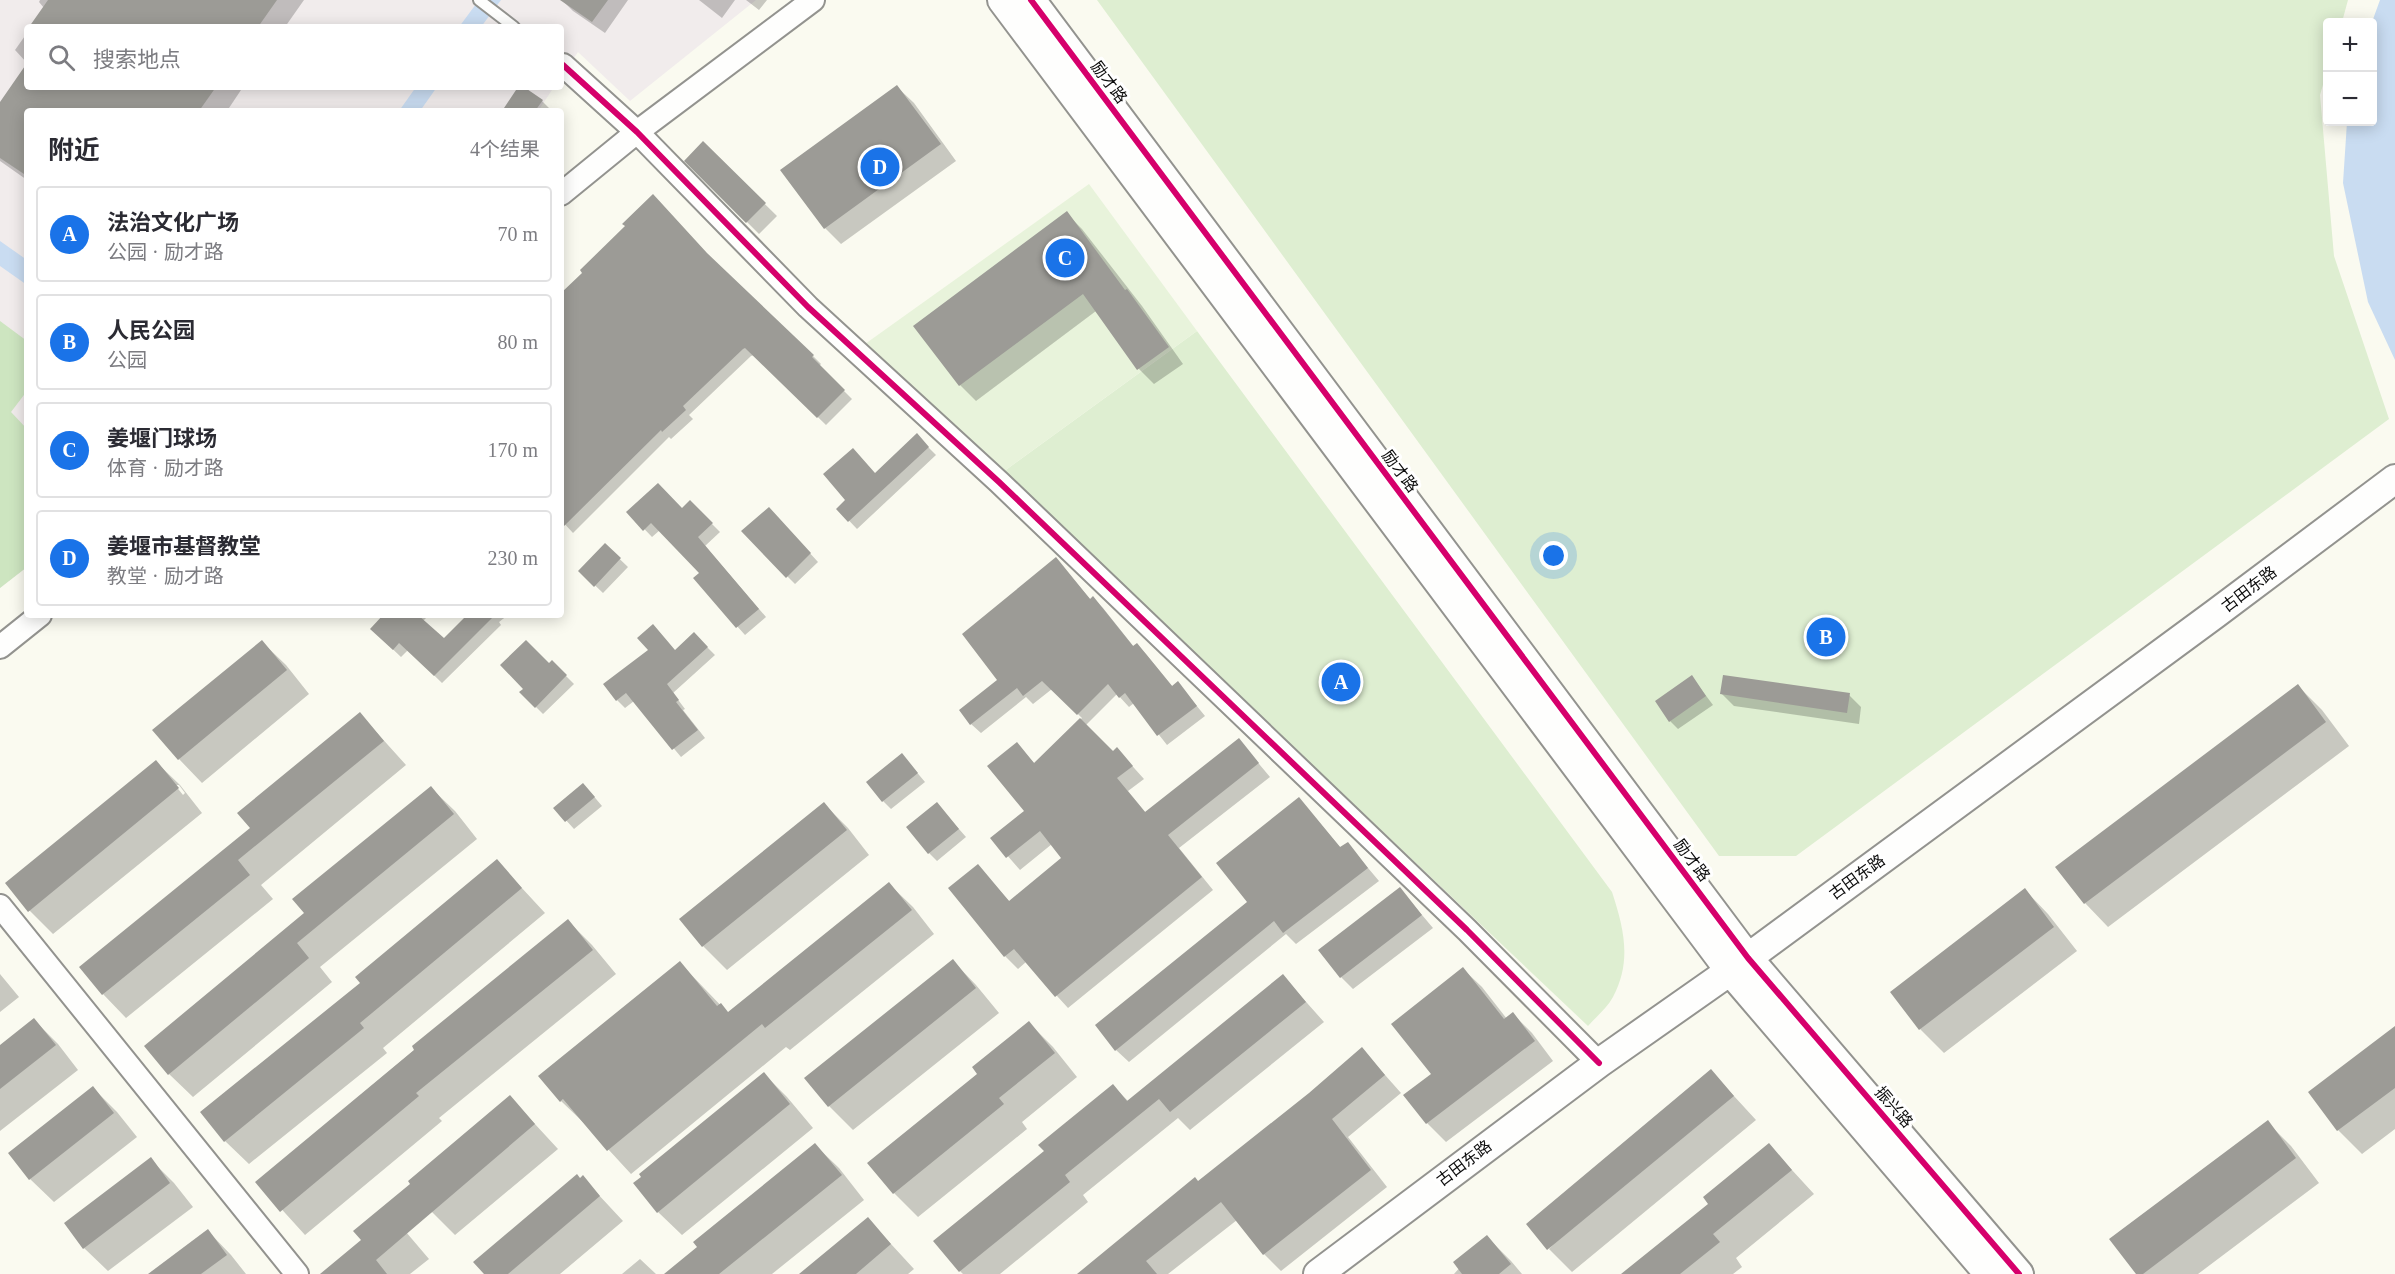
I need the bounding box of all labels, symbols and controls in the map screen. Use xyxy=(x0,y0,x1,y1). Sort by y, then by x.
map controls xyxy=(2323,18,2377,126)
button: + xyxy=(2323,18,2377,72)
search box xyxy=(24,24,564,90)
icon: search xyxy=(45,41,78,74)
text: 搜索地点 xyxy=(93,47,181,72)
street label: 励才路 xyxy=(1088,58,1130,106)
button: − xyxy=(2323,72,2377,126)
text: 附近 xyxy=(48,136,100,165)
text: 4个结果 xyxy=(470,138,540,160)
pin: D xyxy=(860,144,900,190)
text: 法治文化广场 xyxy=(107,210,239,235)
text: A xyxy=(62,223,77,245)
text: 70 m xyxy=(497,223,538,245)
pin: C xyxy=(1046,236,1084,280)
text: 公园 · 励才路 xyxy=(107,241,224,263)
text: 人民公园 xyxy=(107,318,195,343)
text: B xyxy=(63,331,76,353)
text: 80 m xyxy=(497,331,538,353)
text: 公园 xyxy=(107,349,147,371)
text: 姜堰门球场 xyxy=(107,426,217,451)
text: C xyxy=(62,439,77,461)
text: 170 m xyxy=(487,439,538,461)
street label: 励才路 xyxy=(1379,447,1421,495)
text: 体育 · 励才路 xyxy=(107,457,224,479)
text: 姜堰市基督教堂 xyxy=(107,534,261,559)
your location xyxy=(1539,541,1568,570)
text: D xyxy=(62,547,77,569)
text: 230 m xyxy=(487,547,538,569)
street label: 古田东路 xyxy=(2218,563,2280,615)
text: 教堂 · 励才路 xyxy=(107,565,224,587)
pin: B xyxy=(1806,614,1846,660)
pin: A xyxy=(1322,660,1360,704)
street label: 励才路 xyxy=(1671,836,1713,884)
street label: 古田东路 xyxy=(1826,851,1888,903)
street label: 振兴路 xyxy=(1872,1083,1916,1131)
street label: 古田东路 xyxy=(1433,1137,1495,1189)

